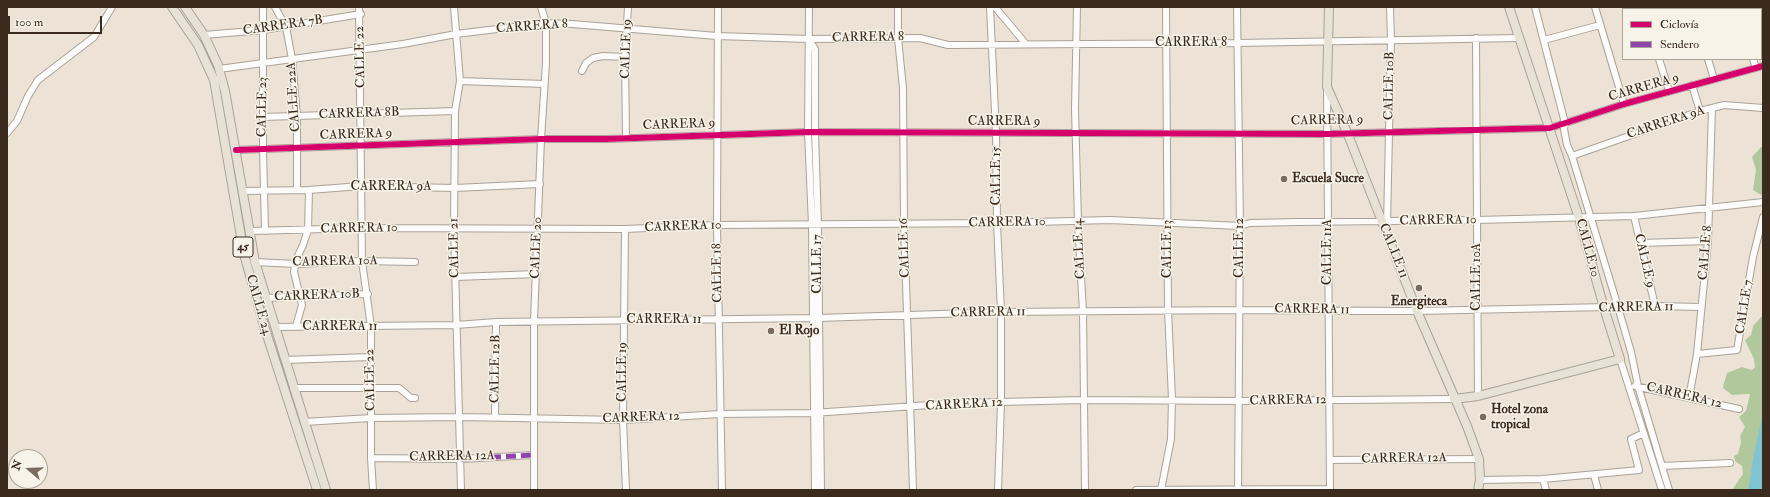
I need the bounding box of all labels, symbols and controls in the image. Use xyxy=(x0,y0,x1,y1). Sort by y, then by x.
scale bar xyxy=(10,8,104,34)
legend xyxy=(1622,8,1762,60)
street label: CARRERA 7B xyxy=(242,13,324,39)
text: 100 m xyxy=(15,15,43,30)
street label: CARRERA 8 xyxy=(495,17,569,37)
text: Ciclovía xyxy=(1660,17,1699,32)
street label: CALLE 19 xyxy=(618,19,636,79)
street label: CALLE 22 xyxy=(353,26,369,88)
street label: CARRERA 8 xyxy=(832,30,904,46)
street label: CARRERA 8 xyxy=(1155,35,1227,51)
text: Sendero xyxy=(1660,37,1699,52)
street label: CALLE 10B xyxy=(1382,52,1398,120)
street label: CALLE 22A xyxy=(284,61,304,133)
street label: CARRERA 9 xyxy=(1607,70,1681,106)
street label: CALLE 23 xyxy=(255,77,271,137)
street label: CARRERA 9A xyxy=(1625,103,1707,143)
street label: CARRERA 8B xyxy=(318,105,400,123)
street label: CARRERA 9 xyxy=(1291,113,1363,129)
street label: CARRERA 9 xyxy=(968,114,1040,130)
street label: CARRERA 9 xyxy=(642,116,716,134)
street label: CARRERA 9 xyxy=(319,126,393,144)
street label: CALLE 15 xyxy=(989,146,1005,206)
place label: Escuela Sucre xyxy=(1292,171,1364,187)
marker: Escuela Sucre xyxy=(1279,174,1289,184)
street label: CARRERA 9A xyxy=(351,179,431,195)
street label: CARRERA 10 xyxy=(1399,213,1477,229)
street label: CARRERA 10 xyxy=(968,215,1046,231)
street label: CALLE 20 xyxy=(528,217,546,279)
street label: CALLE 10 xyxy=(1572,217,1602,279)
street label: CALLE 21 xyxy=(447,218,463,278)
street label: CARRERA 10 xyxy=(644,218,722,236)
street label: CALLE 16 xyxy=(896,218,914,278)
street label: CALLE 14 xyxy=(1071,218,1089,280)
street label: CALLE 12 xyxy=(1232,218,1248,278)
street label: CALLE 11A xyxy=(1320,219,1336,285)
street label: CALLE 13 xyxy=(1160,220,1176,278)
street label: CARRERA 10 xyxy=(320,221,398,237)
street label: CALLE 11 xyxy=(1375,221,1411,281)
street label: CALLE 8 xyxy=(1696,225,1716,281)
street label: CALLE 9 xyxy=(1630,232,1658,290)
street label: CALLE 17 xyxy=(810,234,826,294)
road number: 45 xyxy=(233,237,253,257)
street label: CALLE 18 xyxy=(710,243,726,303)
street label: CALLE 10A xyxy=(1469,243,1485,311)
street label: CARRERA 10A xyxy=(292,253,378,271)
street label: CALLE 24 xyxy=(242,273,274,337)
street label: CALLE 7 xyxy=(1733,279,1757,335)
marker: Energiteca xyxy=(1414,283,1424,293)
street label: CARRERA 10B xyxy=(274,287,360,305)
place label: Energiteca xyxy=(1391,294,1447,310)
street label: CARRERA 11 xyxy=(1598,300,1674,316)
street label: CARRERA 11 xyxy=(1274,302,1350,318)
street label: CARRERA 11 xyxy=(950,305,1026,321)
street label: CARRERA 11 xyxy=(626,312,702,328)
street label: CARRERA 11 xyxy=(302,319,378,335)
place label: El Rojo xyxy=(779,323,819,339)
marker: El Rojo xyxy=(766,326,776,336)
street label: CALLE 12B xyxy=(488,335,504,403)
street label: CALLE 19 xyxy=(615,342,631,402)
street label: CALLE 22 xyxy=(363,349,379,411)
street label: CARRERA 12 xyxy=(1645,380,1723,412)
street label: CARRERA 12 xyxy=(1249,393,1327,409)
street label: CARRERA 12 xyxy=(925,395,1003,415)
place label: Hotel zona tropical xyxy=(1491,402,1548,433)
street label: CARRERA 12 xyxy=(602,409,680,427)
marker: Hotel zona tropical xyxy=(1478,412,1488,422)
street label: CARRERA 12A xyxy=(409,448,495,466)
north arrow xyxy=(8,449,48,489)
street label: CARRERA 12A xyxy=(1361,450,1447,468)
text: N xyxy=(9,458,25,472)

